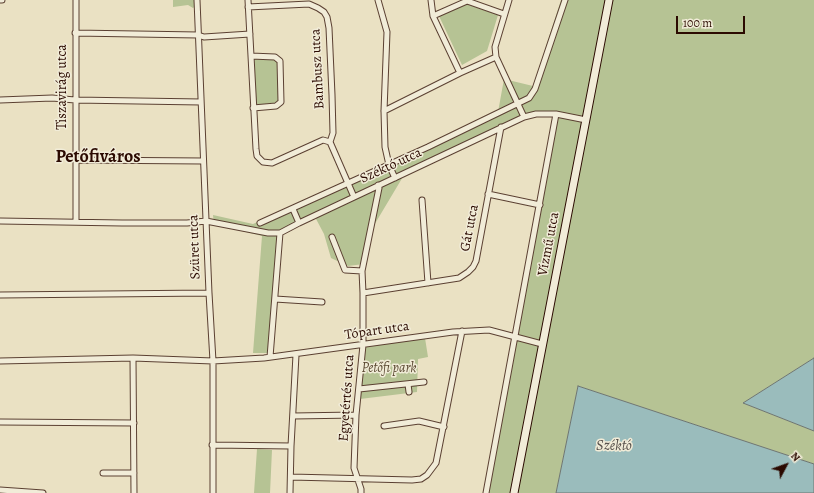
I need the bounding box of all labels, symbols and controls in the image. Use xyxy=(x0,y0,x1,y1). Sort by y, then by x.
scale bar xyxy=(678,8,747,34)
text: 100 m xyxy=(683,15,712,31)
street label: Bambusz utca xyxy=(308,28,328,110)
street label: Tiszavirág utca xyxy=(55,44,71,130)
street label: Széktó utca xyxy=(358,144,424,188)
district label: Petőfiváros xyxy=(55,147,141,169)
street label: Gát utca xyxy=(457,203,483,253)
street label: Vízmű utca xyxy=(535,211,563,277)
street label: Szüret utca xyxy=(185,214,205,280)
street label: Tópart utca xyxy=(344,318,410,344)
street label: Egyetértés utca xyxy=(336,354,358,442)
park label: Petőfi park xyxy=(361,361,417,377)
water label: Széktó xyxy=(596,437,632,455)
north arrow xyxy=(766,445,806,485)
text: N xyxy=(787,449,804,465)

